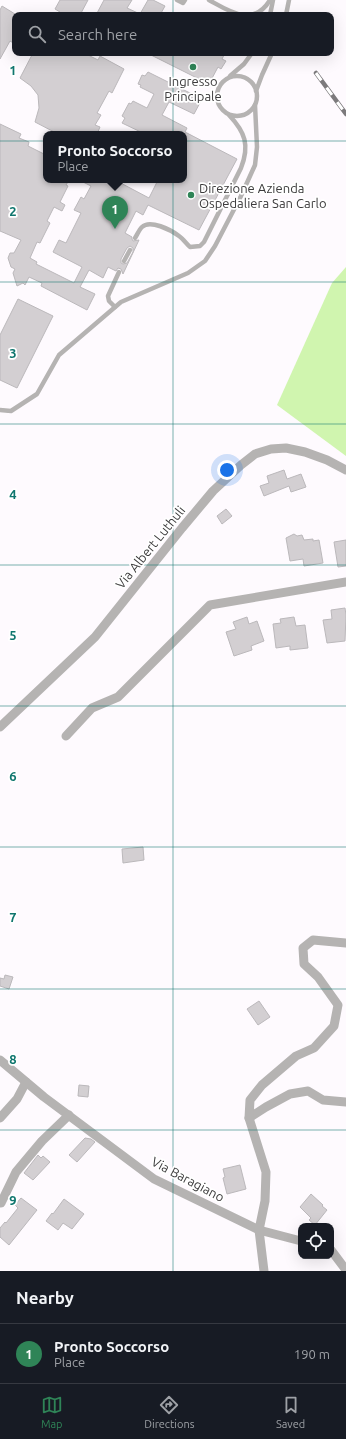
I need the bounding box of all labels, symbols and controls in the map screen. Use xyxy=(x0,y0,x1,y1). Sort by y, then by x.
search box xyxy=(12,12,334,56)
icon: search xyxy=(26,23,48,45)
text: Search here xyxy=(58,26,137,43)
marker: Ingresso Principale xyxy=(188,62,198,72)
text: 1 xyxy=(9,63,17,77)
place label: Ingresso Principale xyxy=(164,74,222,103)
popup xyxy=(43,131,187,183)
text: Pronto Soccorso xyxy=(57,142,173,159)
text: Place xyxy=(57,159,88,173)
place label: Direzione Azienda Ospedaliera San Carlo xyxy=(199,181,327,210)
marker: Direzione Azienda Ospedaliera San Carlo xyxy=(186,190,196,200)
pin: 1 xyxy=(102,196,128,229)
text: 2 xyxy=(9,204,17,218)
text: 3 xyxy=(9,346,17,360)
your location xyxy=(217,460,237,480)
text: 4 xyxy=(9,487,17,501)
street label: Via Albert Luthuli xyxy=(113,503,187,591)
text: 5 xyxy=(9,628,17,642)
text: 6 xyxy=(9,769,17,783)
text: 7 xyxy=(9,910,17,924)
text: 8 xyxy=(9,1052,17,1066)
street label: Via Baragiano xyxy=(149,1154,227,1204)
text: 9 xyxy=(9,1193,17,1207)
map controls xyxy=(298,1223,334,1259)
button: locate xyxy=(298,1223,334,1259)
text: Nearby xyxy=(16,1288,74,1307)
text: Pronto Soccorso xyxy=(54,1338,169,1355)
text: 1 xyxy=(25,1347,33,1361)
text: 190 m xyxy=(294,1347,330,1361)
text: Place xyxy=(54,1355,85,1369)
tab: Map xyxy=(41,1394,63,1430)
tab: Directions xyxy=(144,1394,194,1430)
tab: Saved xyxy=(276,1394,305,1430)

